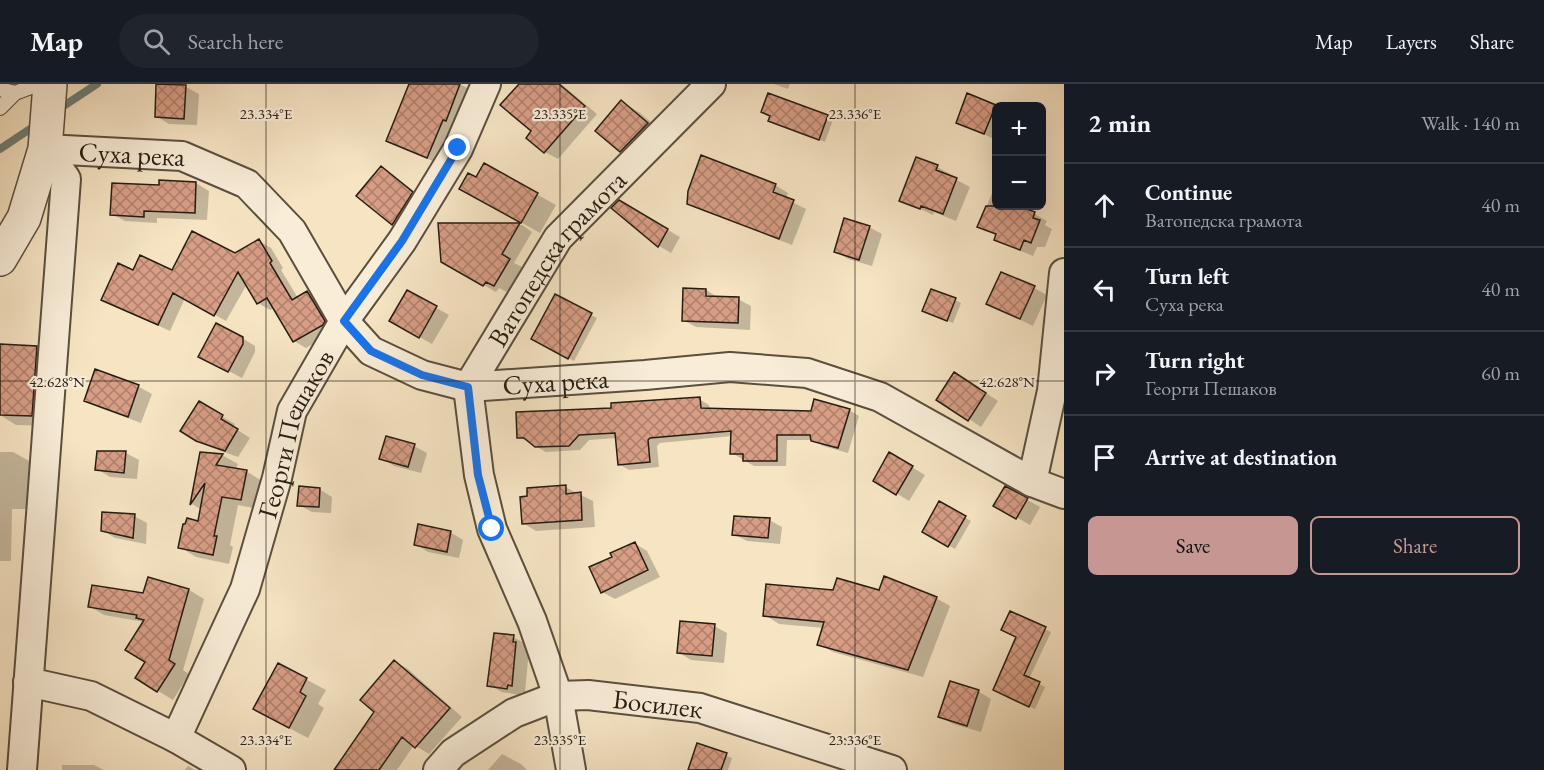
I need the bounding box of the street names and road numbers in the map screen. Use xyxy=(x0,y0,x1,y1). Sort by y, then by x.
street label: Суха река xyxy=(78,133,186,174)
street label: Ватопедска грамота xyxy=(479,162,633,353)
street label: Георги Пешаков xyxy=(249,343,341,522)
street label: Суха река xyxy=(501,360,610,402)
street label: Босилек xyxy=(611,680,705,726)

